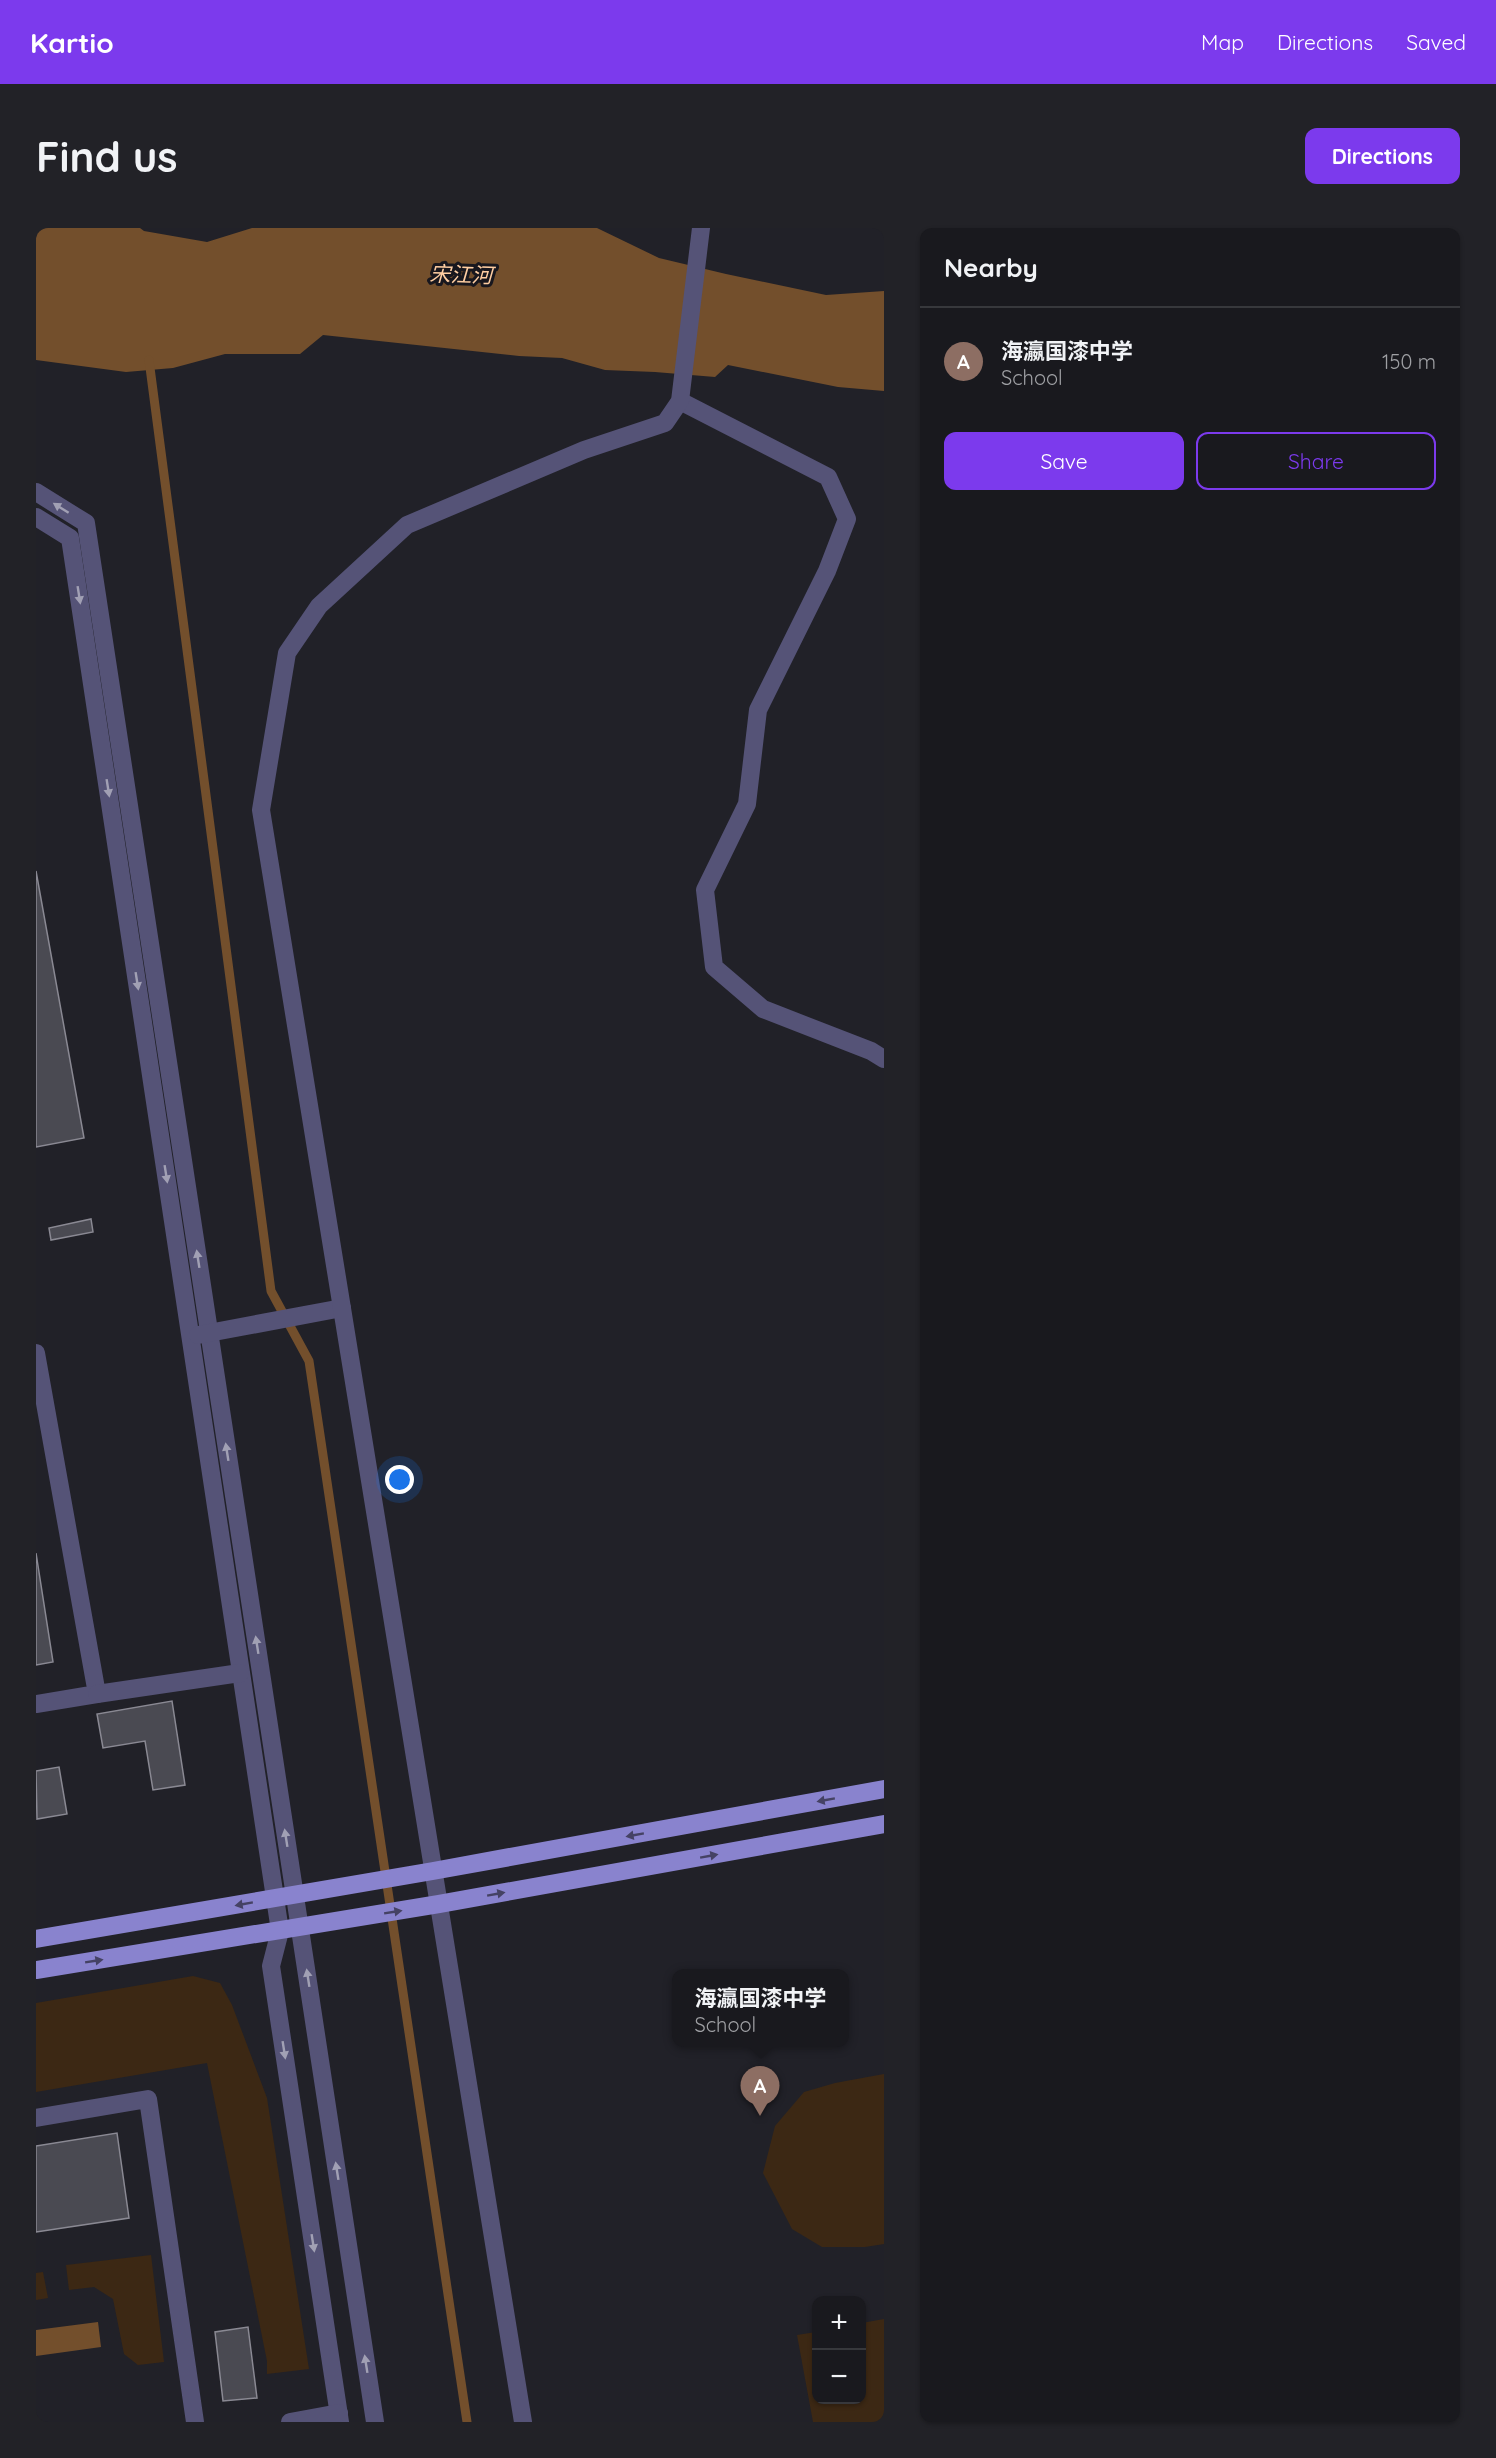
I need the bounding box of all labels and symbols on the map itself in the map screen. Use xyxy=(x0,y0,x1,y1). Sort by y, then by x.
water label: 宋江河 xyxy=(429,260,497,288)
one-way arrow xyxy=(53,502,69,513)
one-way arrow xyxy=(74,586,83,605)
one-way arrow xyxy=(103,779,112,798)
one-way arrow xyxy=(132,972,141,991)
one-way arrow xyxy=(161,1165,170,1184)
one-way arrow xyxy=(194,1250,203,1269)
one-way arrow xyxy=(223,1442,232,1461)
your location xyxy=(385,1465,414,1494)
one-way arrow xyxy=(252,1635,261,1654)
one-way arrow xyxy=(817,1796,836,1805)
one-way arrow xyxy=(281,1828,290,1847)
one-way arrow xyxy=(625,1831,644,1840)
one-way arrow xyxy=(700,1851,719,1860)
one-way arrow xyxy=(487,1889,506,1898)
one-way arrow xyxy=(235,1900,254,1909)
one-way arrow xyxy=(384,1907,403,1916)
one-way arrow xyxy=(84,1956,103,1965)
one-way arrow xyxy=(304,1969,313,1988)
one-way arrow xyxy=(279,2041,288,2060)
pin: A xyxy=(740,2066,780,2116)
one-way arrow xyxy=(333,2162,342,2181)
one-way arrow xyxy=(309,2234,318,2253)
one-way arrow xyxy=(361,2355,370,2374)

